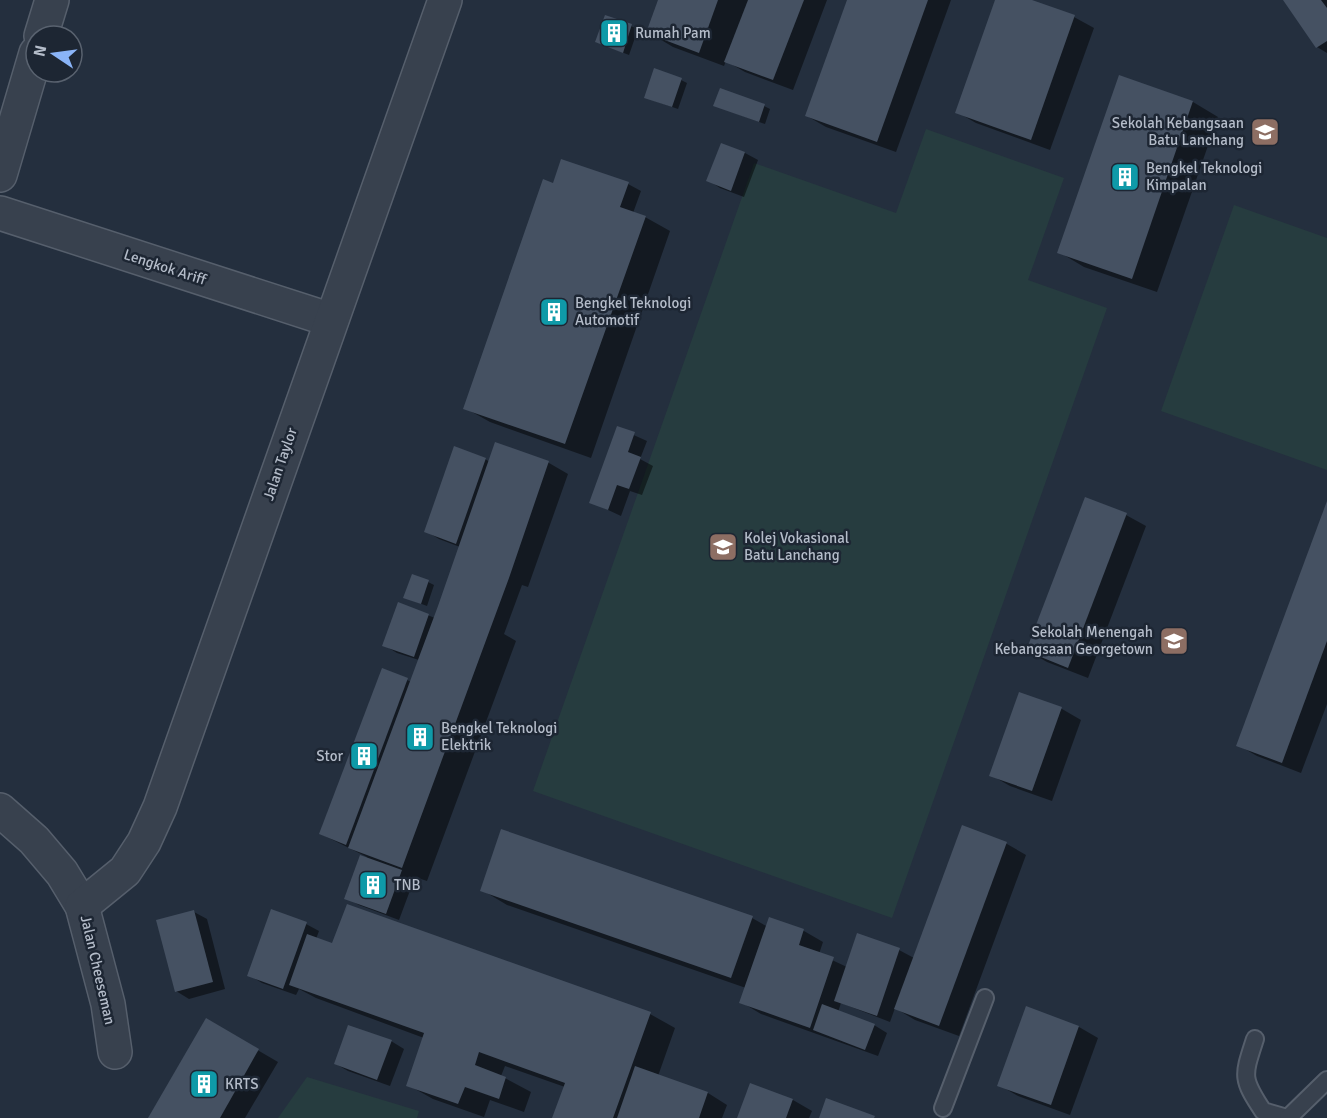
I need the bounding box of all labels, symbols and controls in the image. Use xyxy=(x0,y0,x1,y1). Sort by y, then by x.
building icon: Rumah Pam xyxy=(598,17,630,49)
north arrow xyxy=(24,24,84,84)
place label: Rumah Pam xyxy=(635,24,711,42)
text: N xyxy=(29,43,51,59)
place label: Sekolah Kebangsaan Batu Lanchang xyxy=(1112,114,1244,149)
school or university icon: Sekolah Kebangsaan Batu Lanchang xyxy=(1249,116,1281,148)
place label: Bengkel Teknologi Kimpalan xyxy=(1146,159,1262,194)
building icon: Bengkel Teknologi Kimpalan xyxy=(1109,161,1141,193)
street label: Lengkok Ariff xyxy=(122,245,210,289)
place label: Bengkel Teknologi Automotif xyxy=(575,294,691,329)
building icon: Bengkel Teknologi Automotif xyxy=(538,296,570,328)
street label: Jalan Taylor xyxy=(259,425,301,503)
place label: Kolej Vokasional Batu Lanchang xyxy=(744,529,849,564)
school or university icon: Kolej Vokasional Batu Lanchang xyxy=(707,531,739,563)
place label: Sekolah Menengah Kebangsaan Georgetown xyxy=(994,623,1153,658)
school or university icon: Sekolah Menengah Kebangsaan Georgetown xyxy=(1158,625,1190,657)
place label: Bengkel Teknologi Elektrik xyxy=(441,719,557,754)
building icon: Bengkel Teknologi Elektrik xyxy=(404,721,436,753)
building icon: Stor xyxy=(348,740,380,772)
place label: Stor xyxy=(316,747,343,765)
building icon: TNB xyxy=(357,869,389,901)
place label: TNB xyxy=(394,876,421,894)
street label: Jalan Cheeseman xyxy=(77,914,119,1026)
building icon: KRTS xyxy=(188,1068,220,1100)
place label: KRTS xyxy=(225,1075,258,1093)

